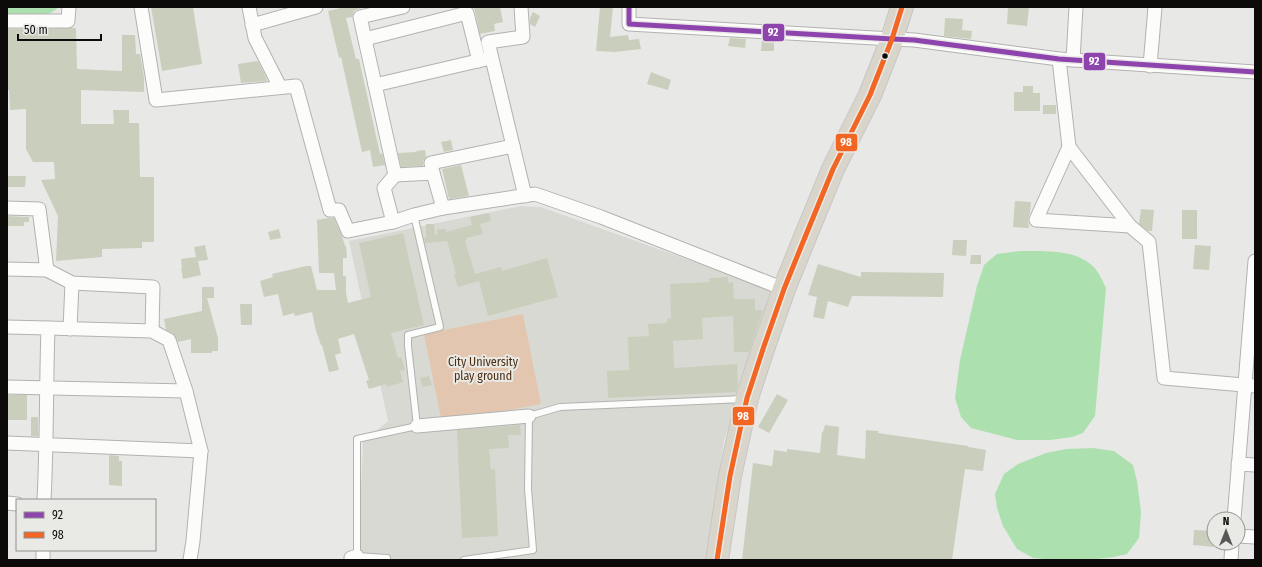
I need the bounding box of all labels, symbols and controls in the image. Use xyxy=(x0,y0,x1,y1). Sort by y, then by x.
scale bar xyxy=(18,16,101,42)
text: 50 m xyxy=(24,23,48,37)
line badge: 92 xyxy=(762,23,785,42)
text: 92 xyxy=(768,26,778,39)
unlabelled marker xyxy=(880,51,890,61)
line badge: 92 xyxy=(1083,52,1106,71)
text: 92 xyxy=(1089,55,1099,68)
line badge: 98 xyxy=(835,133,858,152)
text: 98 xyxy=(840,136,852,149)
park label: City University play ground xyxy=(448,355,519,383)
line badge: 98 xyxy=(732,406,755,426)
text: 98 xyxy=(737,410,749,423)
legend xyxy=(16,499,156,551)
text: 92 xyxy=(52,508,63,522)
north arrow xyxy=(1206,511,1246,551)
text: N xyxy=(1223,515,1229,528)
text: 98 xyxy=(52,528,64,542)

